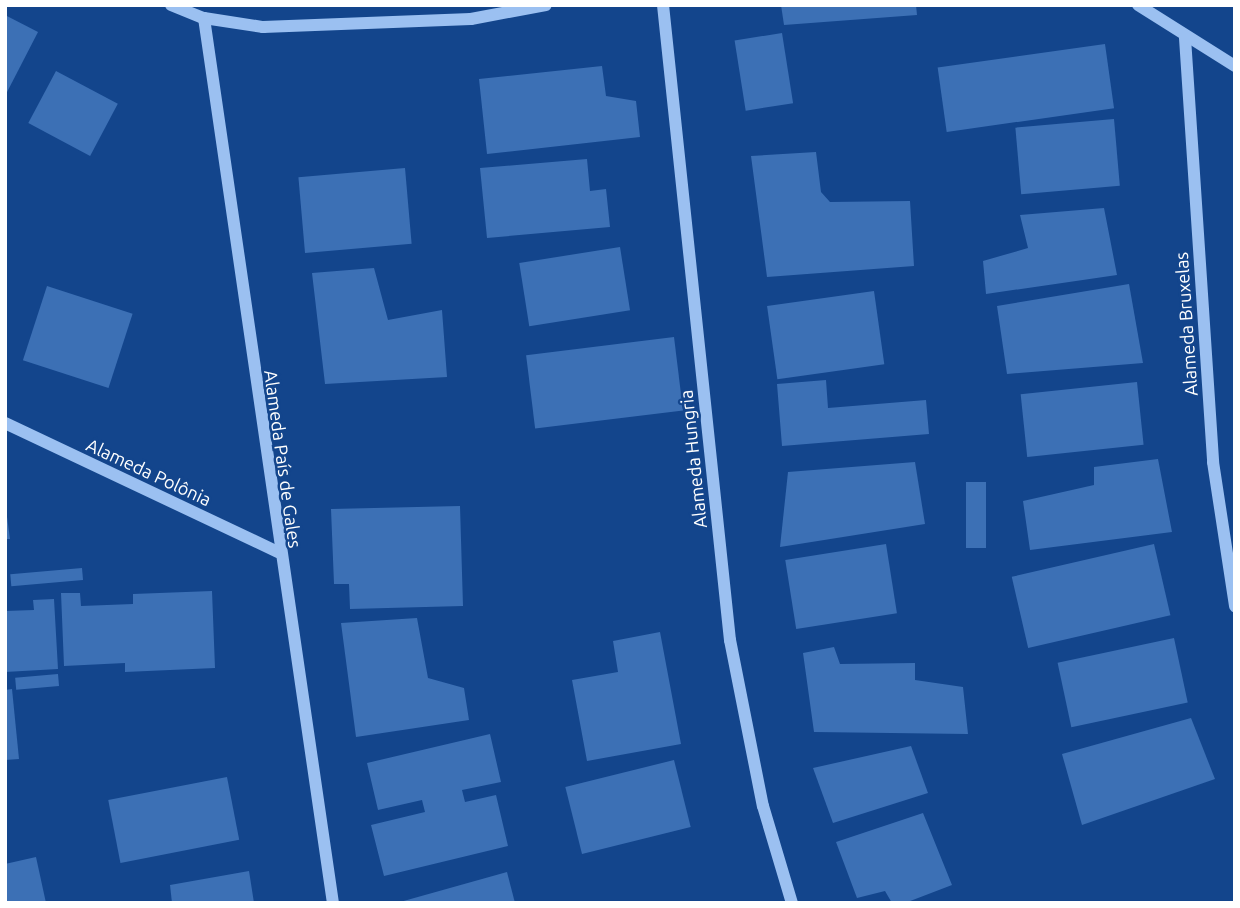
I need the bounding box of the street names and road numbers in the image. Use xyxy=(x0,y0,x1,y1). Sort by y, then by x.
street label: Alameda Bruxelas xyxy=(1170,251,1202,397)
street label: Alameda País de Gales xyxy=(260,369,306,549)
street label: Alameda Hungria xyxy=(675,389,711,529)
street label: Alameda Polônia xyxy=(83,434,215,510)

